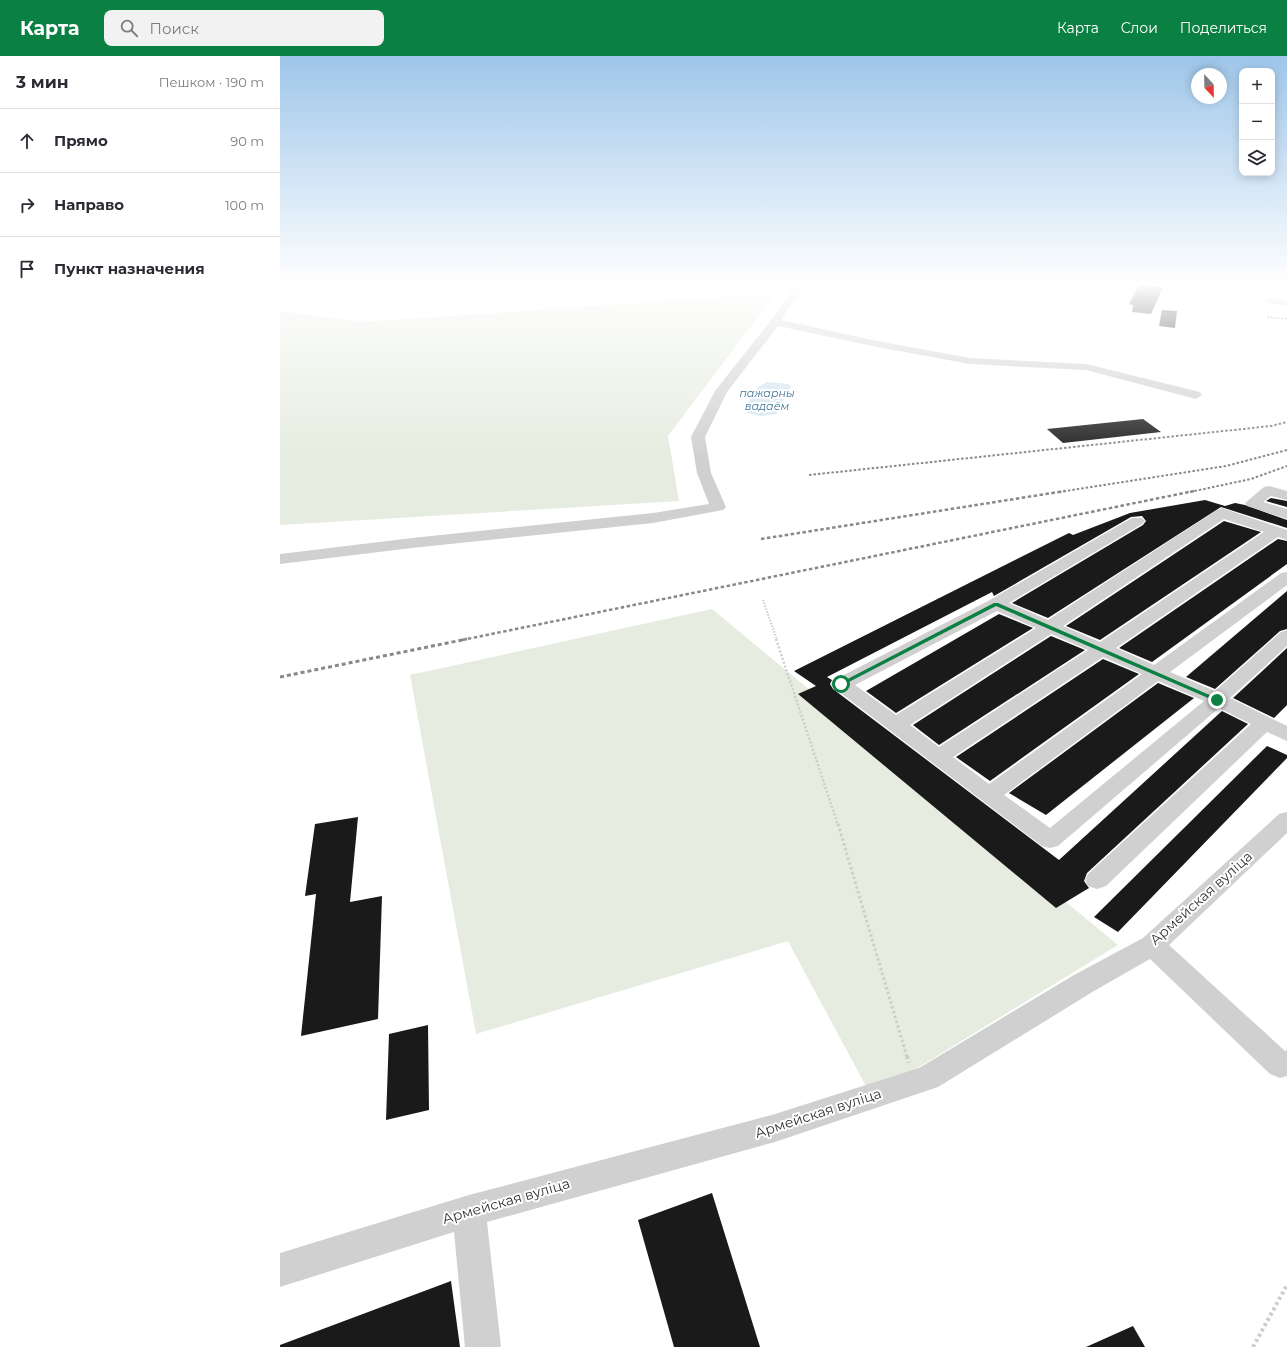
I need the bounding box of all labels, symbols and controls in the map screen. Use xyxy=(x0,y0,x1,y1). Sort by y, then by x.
search box xyxy=(104,10,384,46)
text: Карта xyxy=(20,17,80,40)
icon: search xyxy=(118,17,140,39)
text: Поиск xyxy=(150,19,199,38)
text: Карта xyxy=(1057,19,1099,37)
text: Слои xyxy=(1121,19,1158,37)
text: Поделиться xyxy=(1180,19,1267,37)
north arrow xyxy=(1191,68,1227,104)
map controls xyxy=(1239,68,1275,176)
button: + xyxy=(1239,68,1275,104)
text: 3 мин xyxy=(16,72,69,92)
text: Пешком · 190 m xyxy=(159,74,264,90)
button: − xyxy=(1239,104,1275,140)
icon: ahead xyxy=(16,130,38,152)
text: Прямо xyxy=(54,131,108,150)
text: 90 m xyxy=(230,133,264,149)
button: layers xyxy=(1239,140,1275,176)
icon: right xyxy=(16,194,38,216)
text: Направо xyxy=(54,195,124,214)
text: 100 m xyxy=(225,197,264,213)
icon: arrive xyxy=(16,258,38,280)
text: Пункт назначения xyxy=(54,259,205,278)
water label: пажарны вадаём xyxy=(739,386,795,413)
route start xyxy=(832,675,850,693)
route end xyxy=(1208,691,1226,709)
street label: Армейская вуліца xyxy=(1146,847,1256,949)
street label: Армейская вуліца xyxy=(752,1084,884,1142)
street label: Армейская вуліца xyxy=(440,1174,572,1228)

